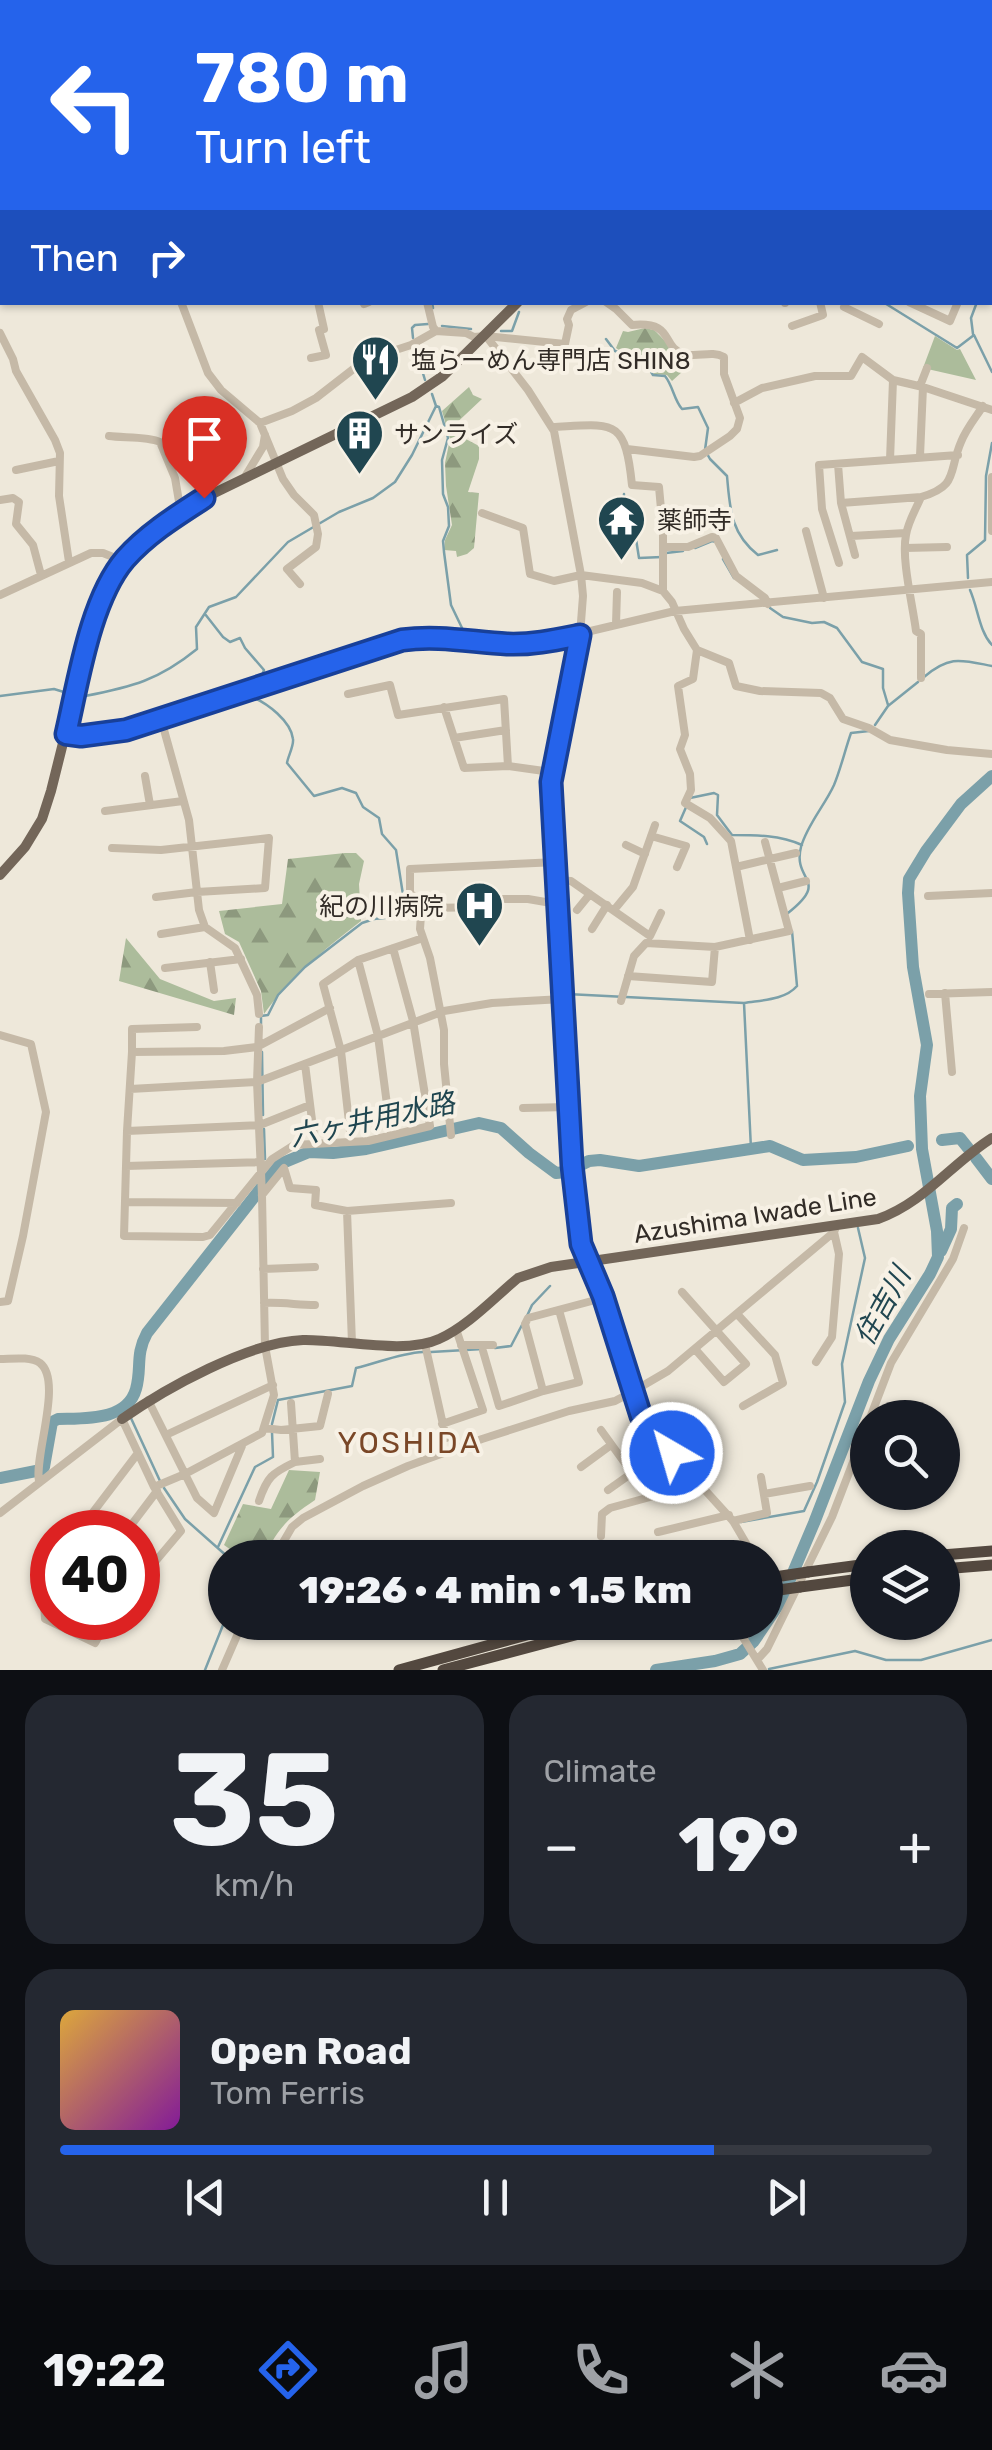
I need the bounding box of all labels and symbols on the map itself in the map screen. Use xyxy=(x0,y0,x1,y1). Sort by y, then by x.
restaurant icon: 塩らーめん専門店 SHIN8 xyxy=(350,334,402,402)
place label: 塩らーめん専門店 SHIN8 xyxy=(411,346,691,375)
pin xyxy=(162,396,247,499)
building icon: サンライズ xyxy=(333,408,385,476)
place label: サンライズ xyxy=(394,420,518,449)
temple icon: 薬師寺 xyxy=(596,494,648,562)
place label: 薬師寺 xyxy=(657,506,732,535)
hospital icon: 紀の川病院 xyxy=(453,880,505,948)
place label: 紀の川病院 xyxy=(319,892,444,921)
water label: 六ヶ井用水路 xyxy=(287,1085,460,1153)
street label: Azushima Iwade Line xyxy=(632,1182,878,1249)
water label: 住吉川 xyxy=(848,1259,919,1351)
position arrow xyxy=(620,1401,724,1505)
district label: YOSHIDA xyxy=(338,1425,483,1461)
speed limit sign: 40 xyxy=(30,1510,160,1640)

